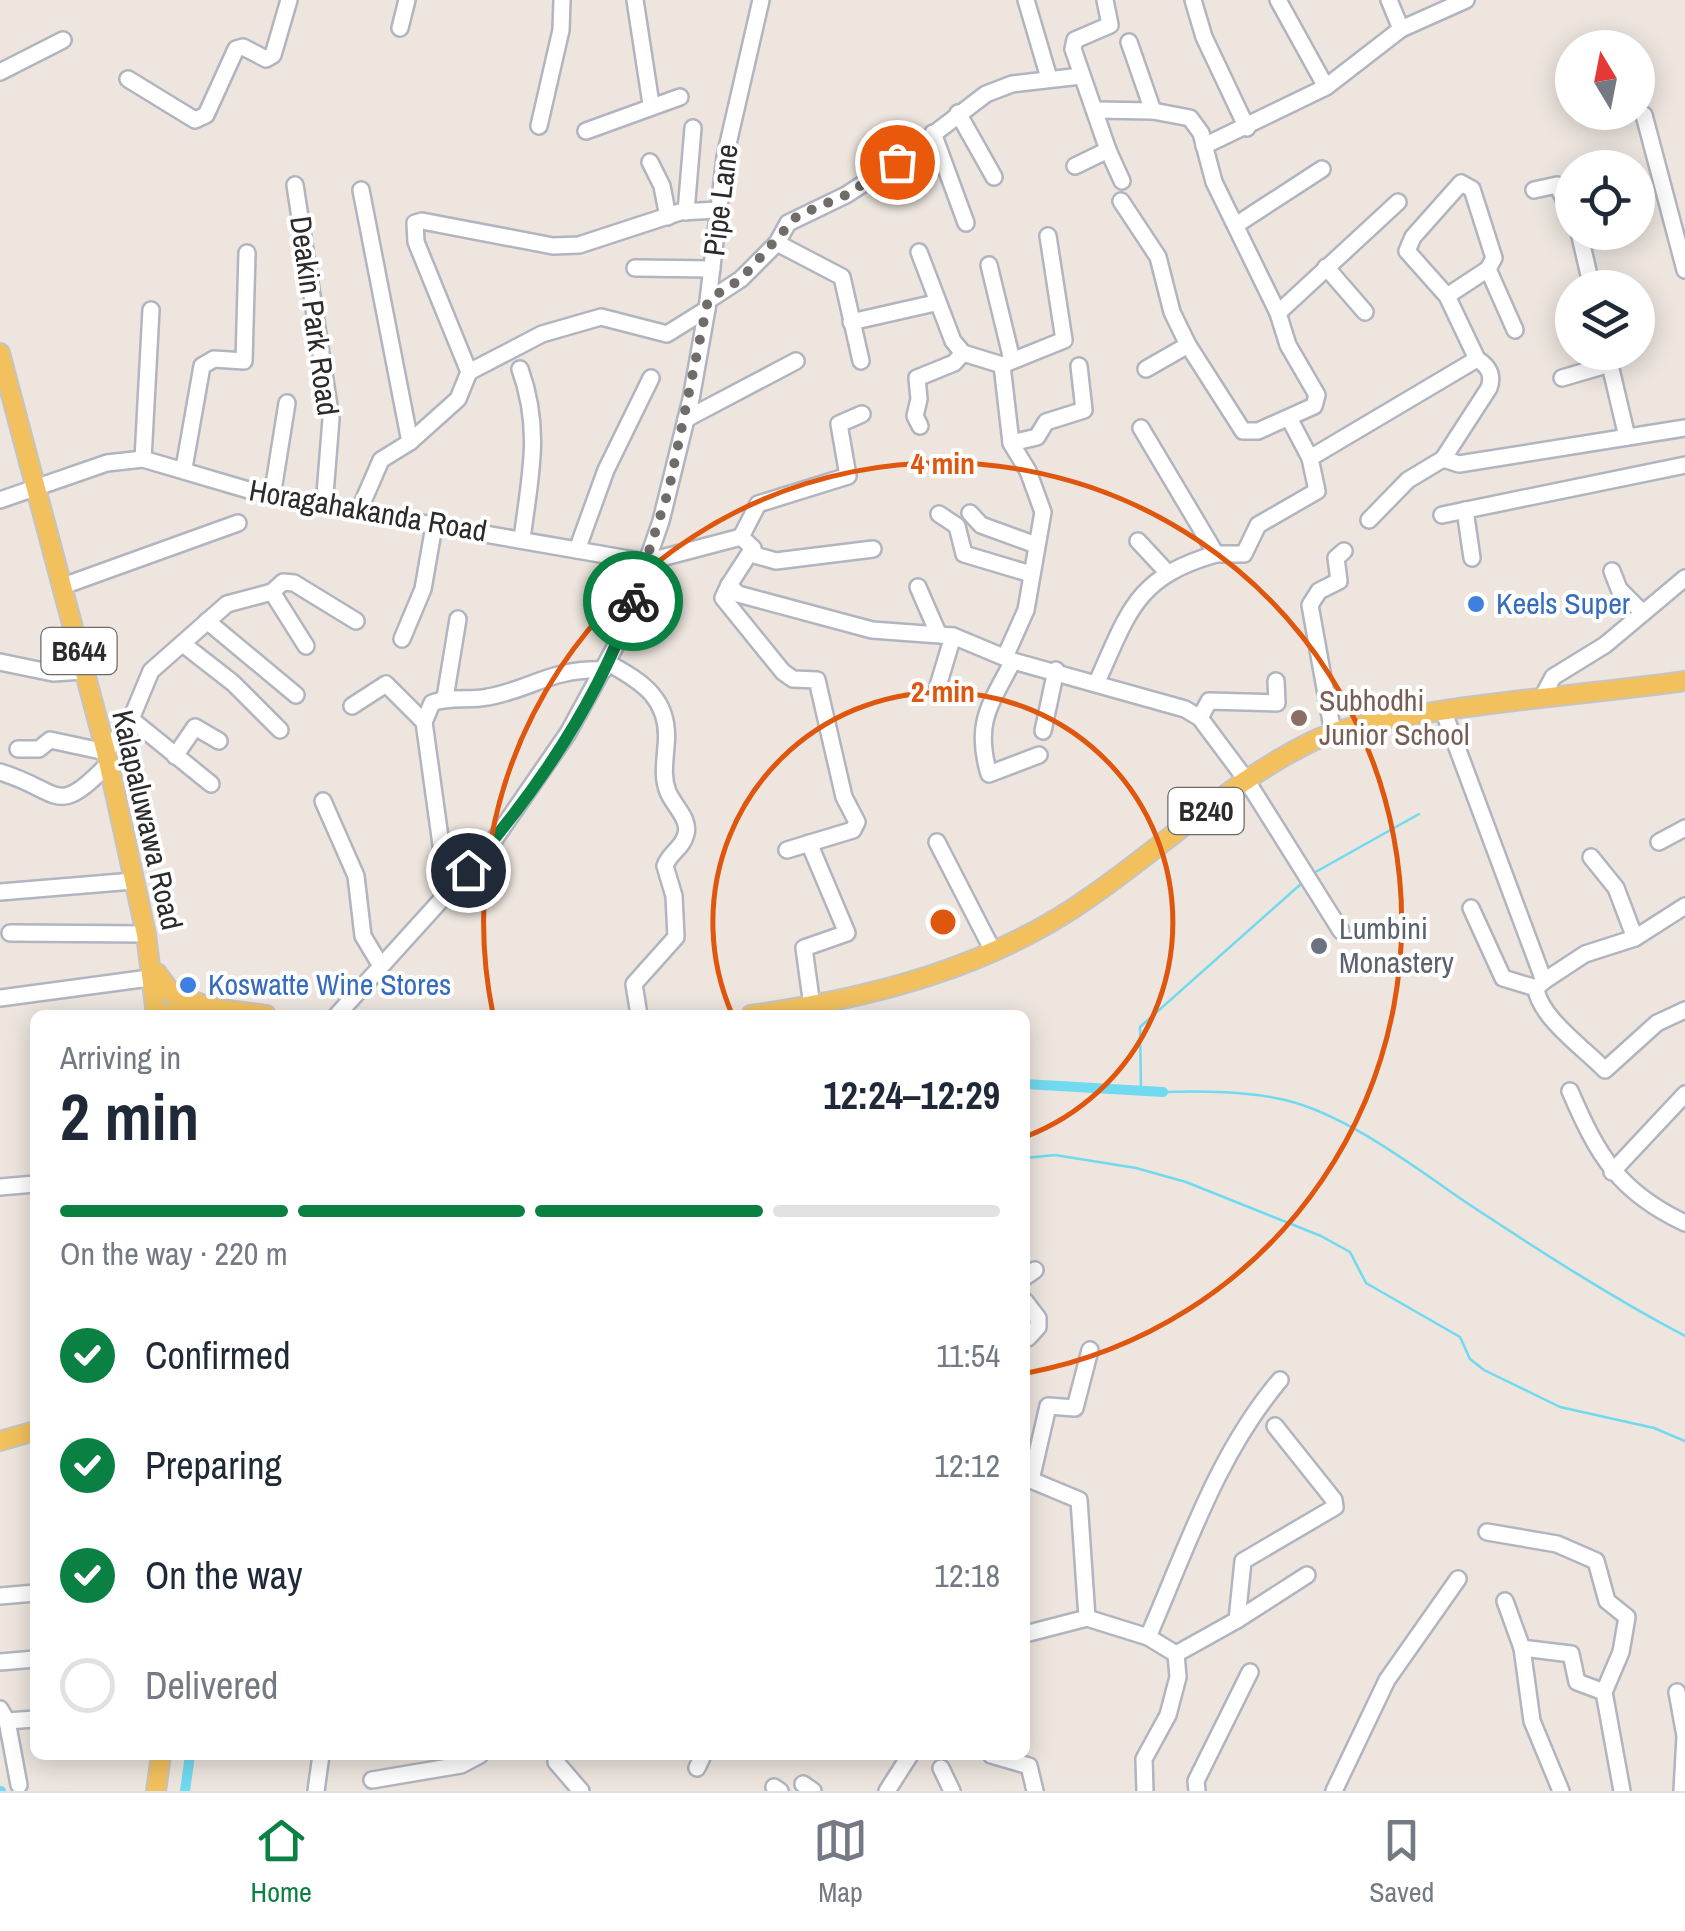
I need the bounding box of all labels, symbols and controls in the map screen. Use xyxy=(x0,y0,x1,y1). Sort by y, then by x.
north arrow xyxy=(1555,30,1655,130)
map controls xyxy=(1555,30,1655,370)
pin xyxy=(855,120,940,205)
icon: bag xyxy=(870,135,925,190)
street label: Pipe Lane xyxy=(693,142,747,258)
button: locate xyxy=(1555,150,1655,250)
street label: Deakin Park Road xyxy=(281,214,349,418)
button: layers xyxy=(1555,270,1655,370)
text: 4 min xyxy=(911,443,975,483)
street label: Horagahakanda Road xyxy=(246,469,490,551)
courier xyxy=(583,551,683,651)
icon: bike xyxy=(606,574,661,629)
place label: Keels Super xyxy=(1496,583,1631,623)
marker: Keels Super xyxy=(1465,593,1487,615)
road number: B644 xyxy=(42,628,116,674)
text: 2 min xyxy=(911,671,975,711)
place label: Subhodhi Junior School xyxy=(1319,680,1469,754)
street label: Kalapaluwawa Road xyxy=(103,706,193,934)
marker: Subhodhi Junior School xyxy=(1288,707,1310,729)
road number: B240 xyxy=(1168,788,1244,834)
pin xyxy=(426,828,511,913)
icon: home xyxy=(441,843,496,898)
centre of rings xyxy=(925,904,961,940)
place label: Lumbini Monastery xyxy=(1339,908,1455,982)
marker: Lumbini Monastery xyxy=(1308,935,1330,957)
place label: Koswatte Wine Stores xyxy=(208,964,451,1004)
marker: Koswatte Wine Stores xyxy=(177,974,199,996)
text: Arriving in xyxy=(60,1036,181,1079)
text: 12:24–12:29 xyxy=(823,1070,1000,1121)
text: 2 min xyxy=(60,1073,199,1160)
text: On the way · 220 m xyxy=(60,1232,288,1275)
icon: check xyxy=(60,1328,115,1383)
text: Confirmed xyxy=(145,1330,290,1381)
text: 11:54 xyxy=(936,1334,1000,1377)
icon: check xyxy=(60,1438,115,1493)
text: Preparing xyxy=(145,1440,282,1491)
text: 12:12 xyxy=(934,1444,1000,1487)
icon: check xyxy=(60,1548,115,1603)
text: On the way xyxy=(145,1550,303,1601)
text: 12:18 xyxy=(934,1554,1000,1597)
text: Delivered xyxy=(145,1660,278,1711)
tab: Home xyxy=(251,1813,312,1911)
tab: Map xyxy=(813,1813,868,1911)
tab: Saved xyxy=(1369,1813,1434,1911)

